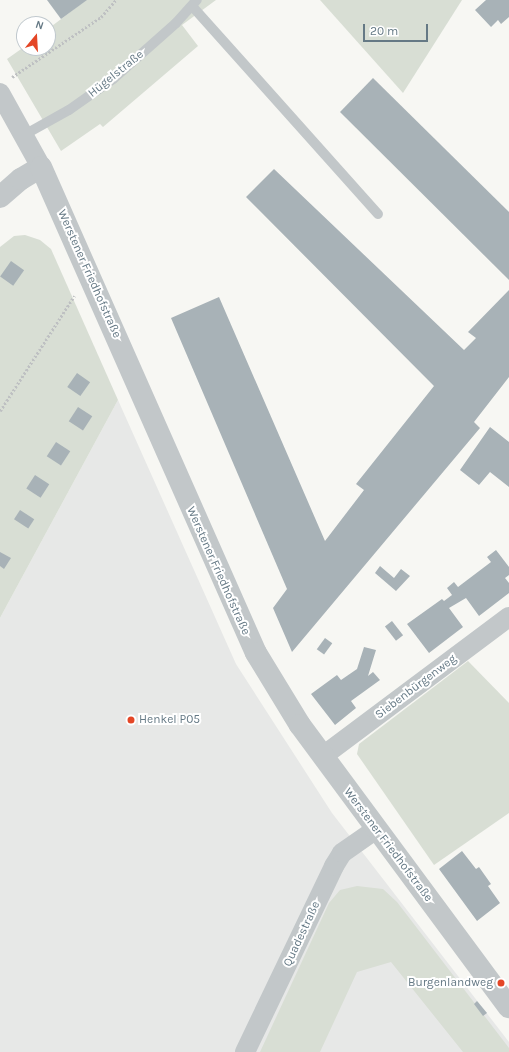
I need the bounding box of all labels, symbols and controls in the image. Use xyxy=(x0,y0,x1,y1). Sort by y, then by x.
north arrow xyxy=(16,16,56,56)
scale bar xyxy=(365,16,430,42)
text: N xyxy=(34,18,45,32)
text: 20 m xyxy=(370,24,398,38)
street label: Hügelstraße xyxy=(85,47,147,101)
street label: Werstener Friedhofstraße xyxy=(54,208,124,340)
street label: Werstener Friedhofstraße xyxy=(183,505,253,637)
street label: Siebenbürgenweg xyxy=(373,652,459,722)
place label: Henkel P05 xyxy=(139,713,200,727)
marker: Henkel P05 xyxy=(126,715,136,725)
street label: Werstener Friedhofstraße xyxy=(340,785,436,905)
street label: Quadestraße xyxy=(281,899,323,969)
place label: Burgenlandweg xyxy=(408,976,493,990)
marker: Burgenlandweg xyxy=(496,978,506,988)

